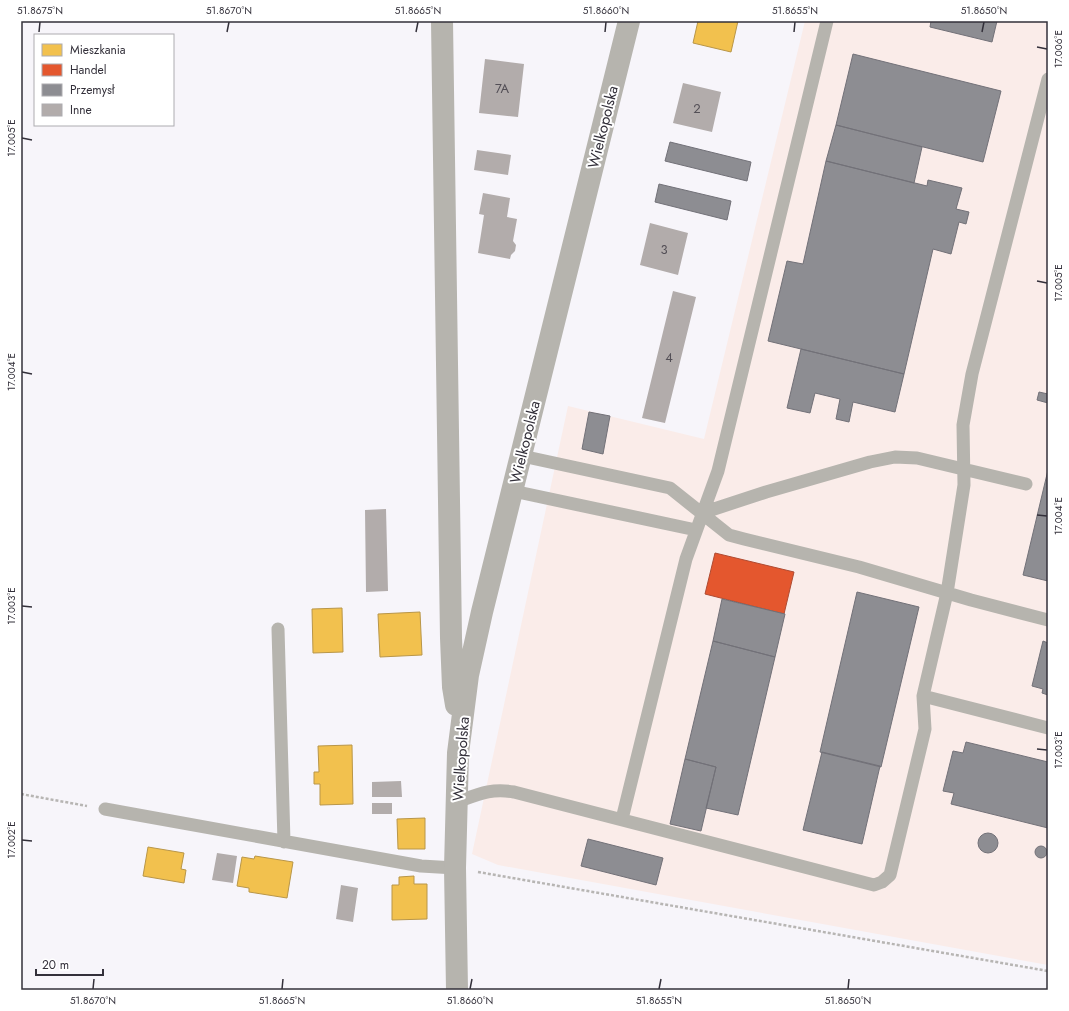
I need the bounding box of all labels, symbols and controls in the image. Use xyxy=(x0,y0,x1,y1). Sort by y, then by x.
text: 51.8675°N xyxy=(17,3,63,18)
text: 51.8670°N xyxy=(206,3,252,18)
text: 51.8665°N xyxy=(395,3,441,18)
text: 51.8660°N xyxy=(583,3,629,18)
text: 51.8655°N xyxy=(772,3,818,18)
text: 51.8650°N xyxy=(961,3,1007,18)
text: 17.006°E xyxy=(1051,30,1066,68)
legend xyxy=(34,34,174,126)
text: Mieszkania xyxy=(70,41,126,59)
text: Handel xyxy=(70,61,106,79)
house number: 7A xyxy=(495,79,509,98)
text: Przemysł xyxy=(70,81,116,99)
street label: Wielkopolska xyxy=(582,83,624,171)
house number: 2 xyxy=(693,99,701,118)
text: Inne xyxy=(70,101,92,119)
text: 17.005°E xyxy=(4,119,19,157)
house number: 3 xyxy=(660,240,668,259)
text: 17.005°E xyxy=(1051,264,1066,302)
house number: 4 xyxy=(665,348,673,367)
text: 17.004°E xyxy=(4,353,19,391)
street label: Wielkopolska xyxy=(504,398,546,486)
text: 17.004°E xyxy=(1051,497,1066,535)
text: 17.003°E xyxy=(4,587,19,625)
street label: Wielkopolska xyxy=(447,716,475,802)
text: 17.003°E xyxy=(1051,731,1066,769)
text: 17.002°E xyxy=(4,821,19,859)
scale bar xyxy=(36,951,103,977)
text: 20 m xyxy=(42,956,69,974)
text: 51.8670°N xyxy=(70,993,116,1008)
text: 51.8665°N xyxy=(259,993,305,1008)
text: 51.8660°N xyxy=(447,993,493,1008)
text: 51.8655°N xyxy=(636,993,682,1008)
text: 51.8650°N xyxy=(825,993,871,1008)

